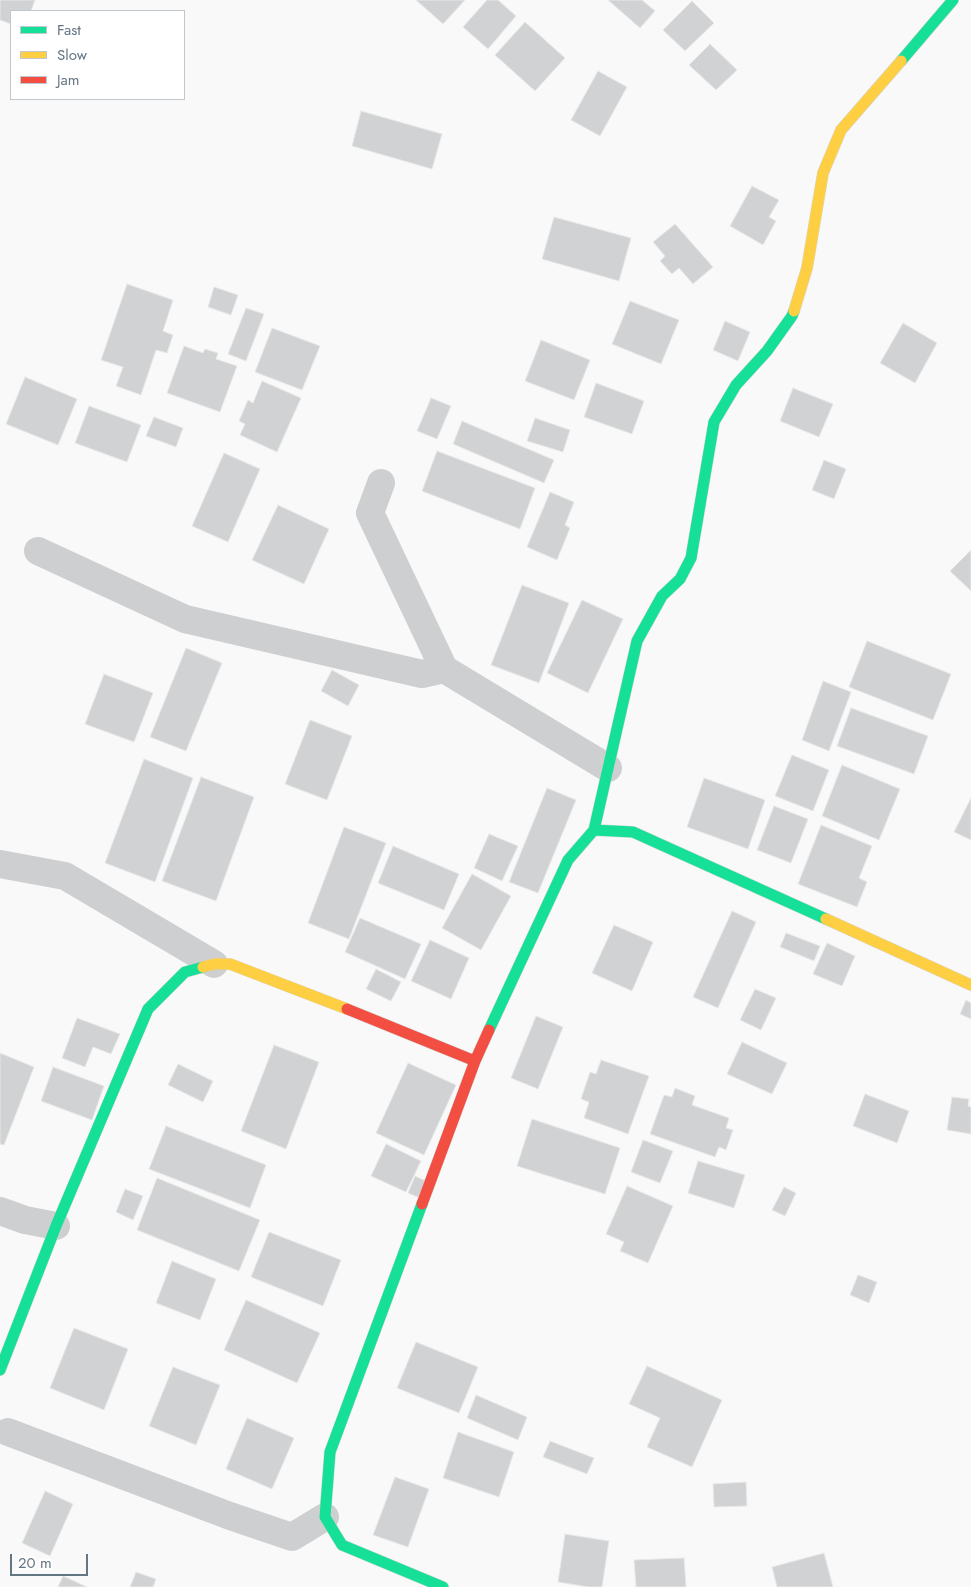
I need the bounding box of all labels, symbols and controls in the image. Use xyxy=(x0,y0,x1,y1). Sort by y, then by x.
legend xyxy=(10,10,185,100)
text: Fast xyxy=(57,19,81,41)
text: Slow xyxy=(57,44,87,66)
text: Jam xyxy=(57,69,80,91)
scale bar xyxy=(12,1544,90,1576)
text: 20 m xyxy=(18,1552,52,1574)

